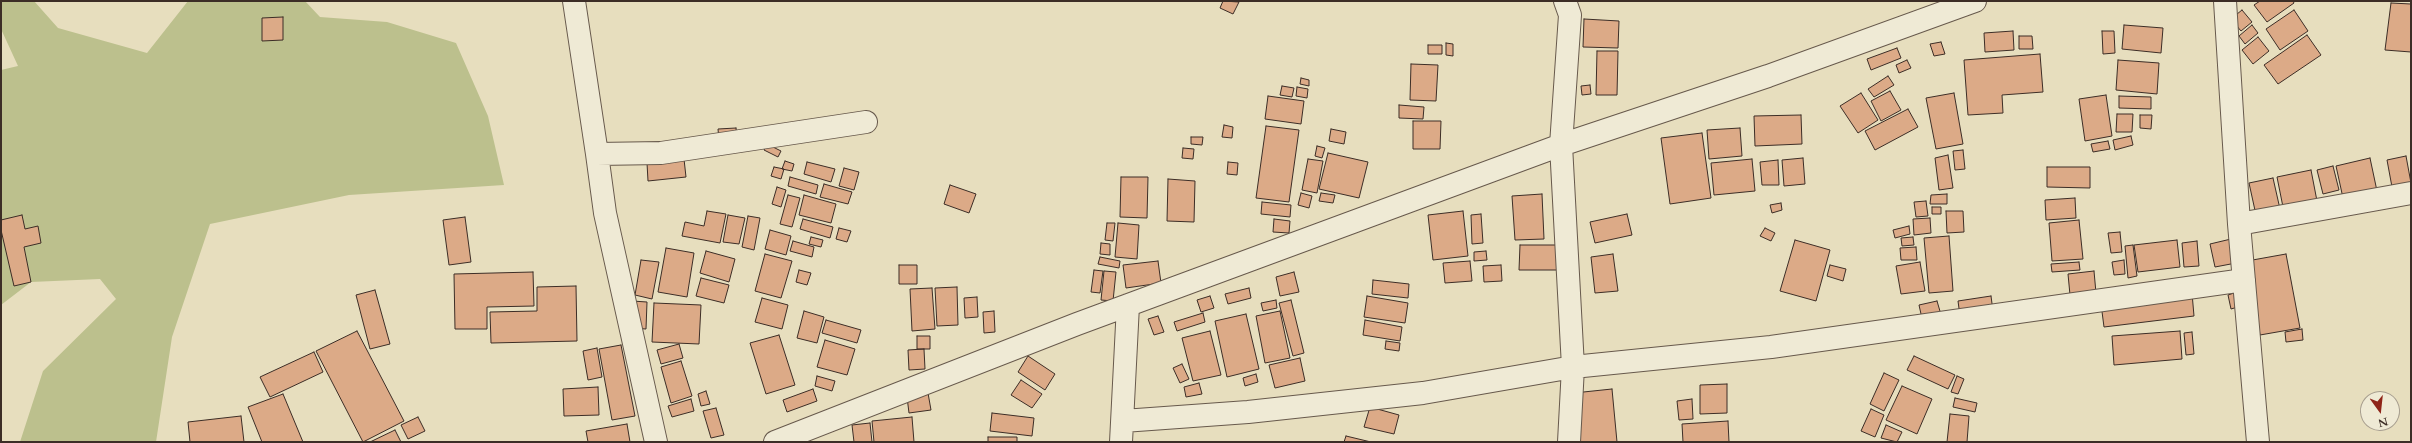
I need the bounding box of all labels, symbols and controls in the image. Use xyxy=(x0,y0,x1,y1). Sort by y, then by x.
north arrow xyxy=(2360,391,2400,431)
text: N xyxy=(2376,414,2390,431)

